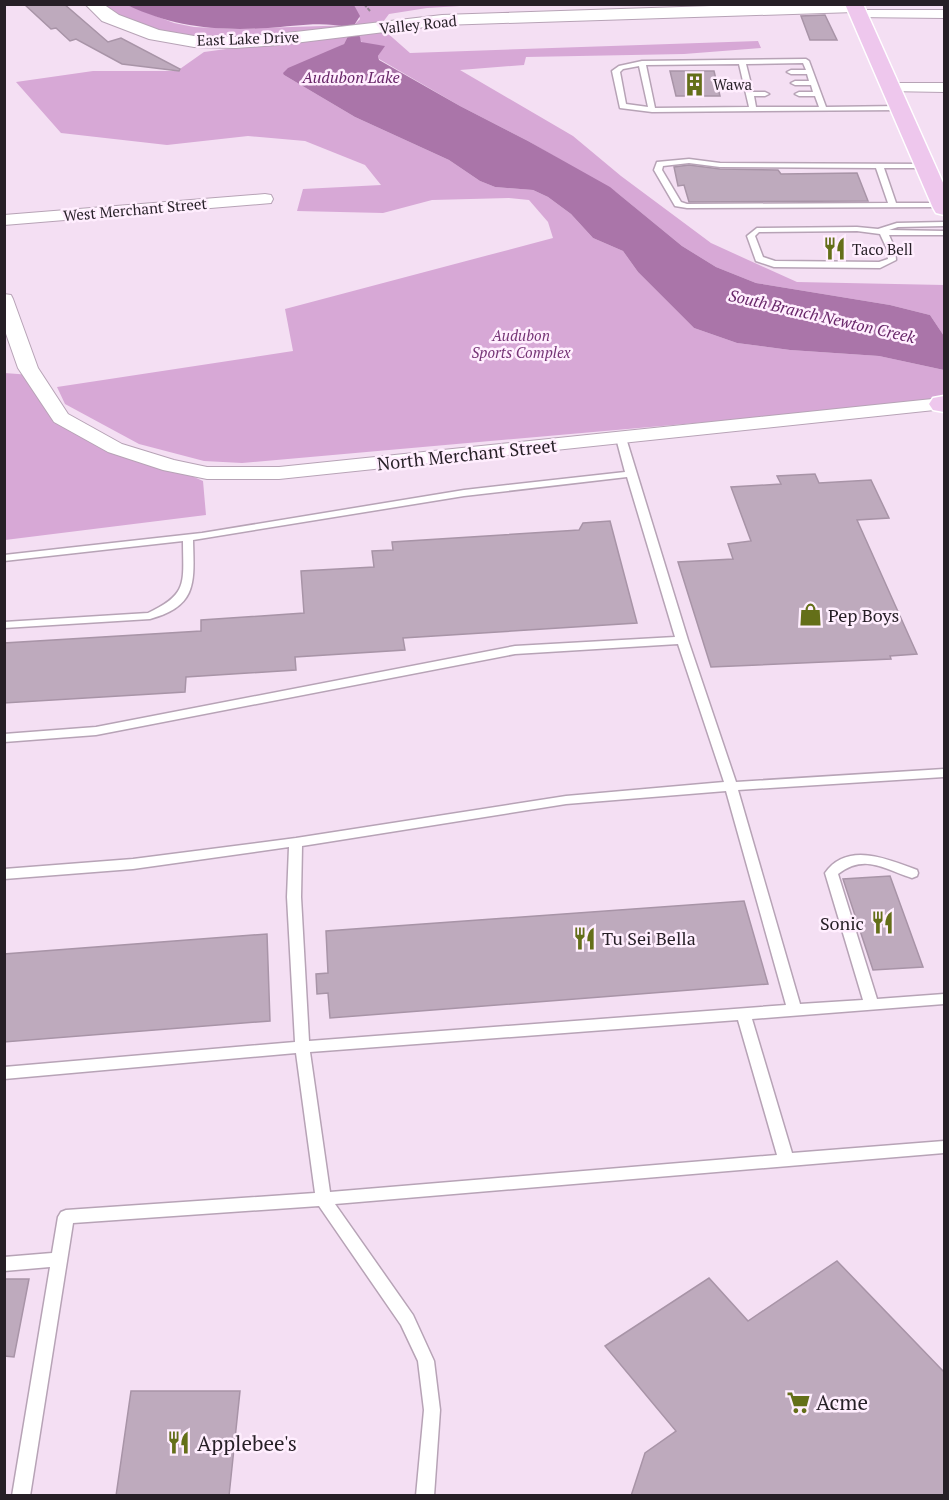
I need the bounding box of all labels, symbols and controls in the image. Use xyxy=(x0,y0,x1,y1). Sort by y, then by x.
street label: Valley Road xyxy=(378,10,458,38)
street label: East Lake Drive xyxy=(197,26,299,50)
water label: Audubon Lake xyxy=(301,66,400,88)
building icon: Wawa xyxy=(682,71,708,97)
place label: Wawa xyxy=(713,74,753,94)
street label: West Merchant Street xyxy=(62,193,208,225)
restaurant icon: Taco Bell xyxy=(821,236,847,262)
place label: Taco Bell xyxy=(852,239,913,259)
water label: South Branch Newton Creek xyxy=(727,284,918,348)
park label: Audubon Sports Complex xyxy=(471,325,571,362)
street label: North Merchant Street xyxy=(376,433,559,475)
shop icon: Pep Boys xyxy=(797,602,823,628)
place label: Pep Boys xyxy=(828,603,899,627)
restaurant icon: Sonic xyxy=(869,910,895,936)
place label: Sonic xyxy=(820,911,864,935)
restaurant icon: Tu Sei Bella xyxy=(571,925,597,951)
place label: Tu Sei Bella xyxy=(602,926,696,950)
place label: Acme xyxy=(816,1388,868,1416)
supermarket icon: Acme xyxy=(785,1389,811,1415)
place label: Applebee's xyxy=(197,1429,297,1457)
restaurant icon: Applebee's xyxy=(166,1430,192,1456)

